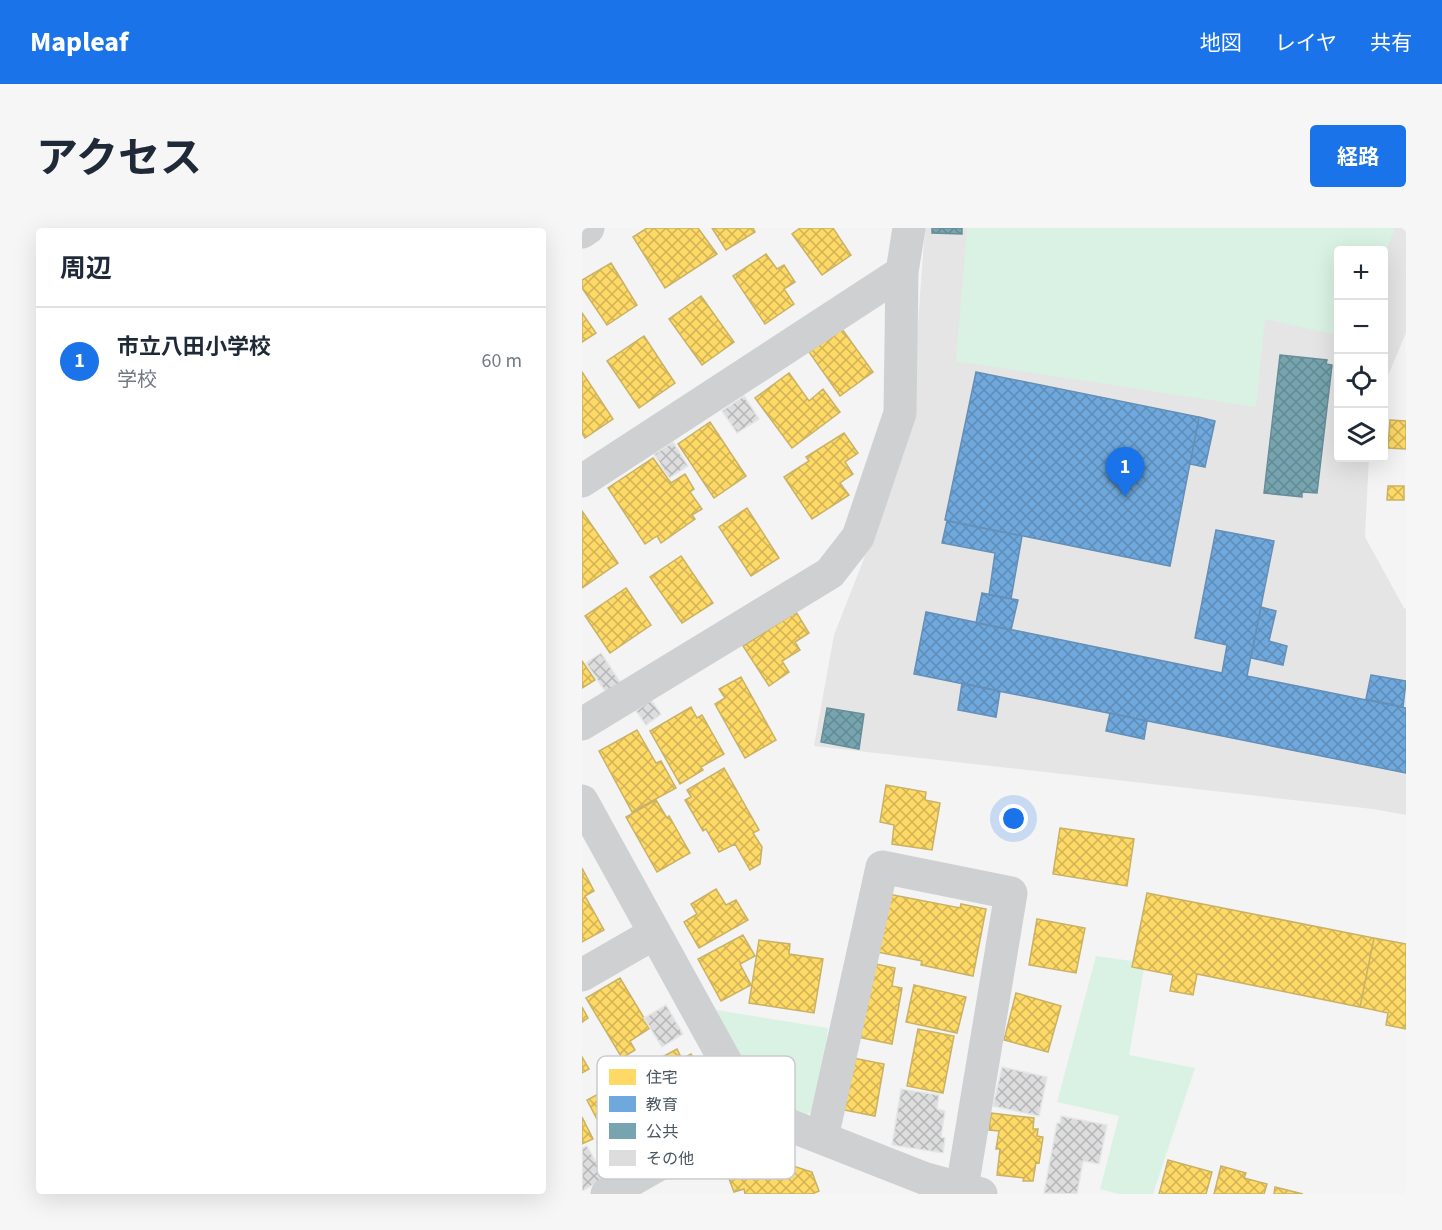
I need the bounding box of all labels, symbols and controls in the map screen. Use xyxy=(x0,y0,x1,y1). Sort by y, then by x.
text: Mapleaf xyxy=(30,22,129,62)
text: 地図 xyxy=(1200,28,1242,58)
text: レイヤ xyxy=(1275,28,1337,58)
text: 共有 xyxy=(1370,28,1412,58)
button: 経路 xyxy=(1310,125,1406,187)
text: アクセス xyxy=(36,129,202,189)
map controls xyxy=(1334,246,1388,462)
button: + xyxy=(1334,246,1388,300)
text: 周辺 xyxy=(60,250,112,287)
button: − xyxy=(1334,300,1388,354)
text: 市立八田小学校 xyxy=(117,331,271,363)
text: 1 xyxy=(74,347,85,375)
text: 60 m xyxy=(482,347,522,375)
button: locate xyxy=(1334,354,1388,408)
text: 学校 xyxy=(117,366,157,394)
button: layers xyxy=(1334,408,1388,462)
pin: 1 xyxy=(1106,448,1144,497)
your location xyxy=(999,804,1028,833)
legend xyxy=(597,1056,795,1179)
text: 住宅 xyxy=(646,1067,678,1089)
text: 教育 xyxy=(646,1094,678,1116)
text: 公共 xyxy=(646,1121,678,1143)
text: その他 xyxy=(646,1148,694,1170)

